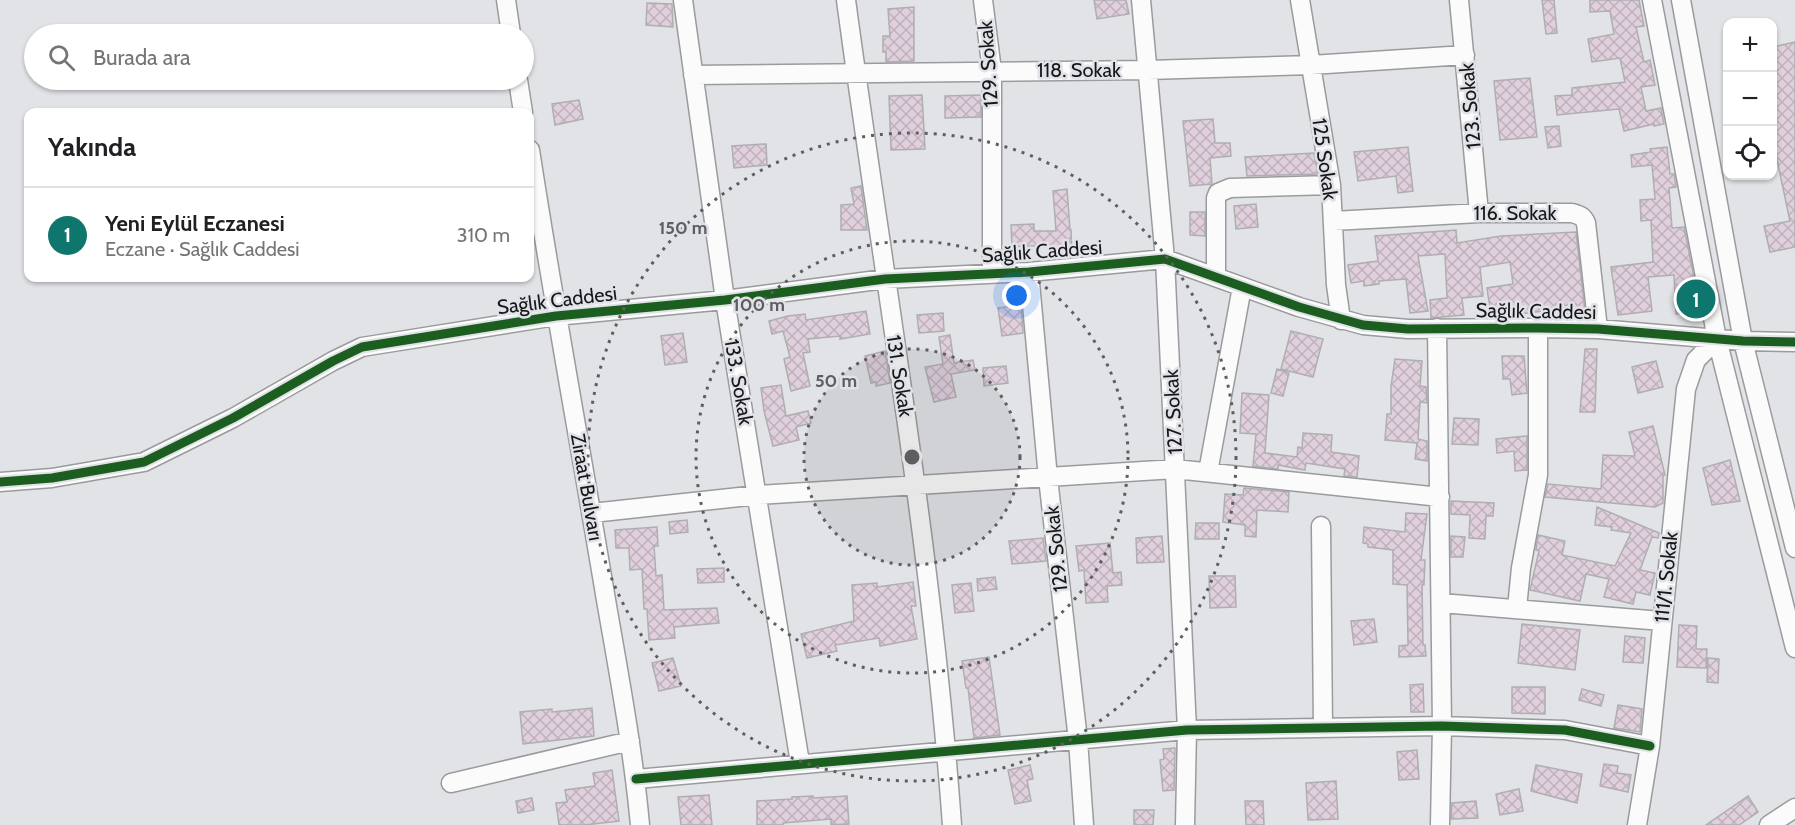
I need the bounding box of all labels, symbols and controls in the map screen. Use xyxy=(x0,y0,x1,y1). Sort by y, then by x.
map controls xyxy=(1723,18,1777,180)
button: + xyxy=(1723,18,1777,72)
street label: 129. Sokak xyxy=(973,20,1003,108)
search box xyxy=(24,24,534,90)
icon: search xyxy=(45,41,78,74)
text: Burada ara xyxy=(93,44,191,71)
street label: 118. Sokak xyxy=(1037,58,1121,82)
street label: 123. Sokak xyxy=(1454,62,1486,150)
button: − xyxy=(1723,72,1777,126)
street label: 125 Sokak xyxy=(1307,117,1343,202)
button: locate xyxy=(1723,126,1777,180)
text: Yakında xyxy=(48,131,136,163)
street label: 116. Sokak xyxy=(1473,201,1557,225)
text: Yeni Eylül Eczanesi xyxy=(105,210,285,237)
text: 150 m xyxy=(659,217,707,239)
text: 1 xyxy=(64,223,71,247)
text: 310 m xyxy=(457,223,510,247)
street label: Sağlık Caddesi xyxy=(981,235,1103,267)
text: Eczane · Sağlık Caddesi xyxy=(105,237,300,261)
pin: 1 xyxy=(1676,276,1716,322)
street label: Sağlık Caddesi xyxy=(496,281,618,319)
your location xyxy=(1002,281,1031,310)
text: 100 m xyxy=(733,294,785,316)
street label: Sağlık Caddesi xyxy=(1476,298,1596,324)
street label: 131. Sokak xyxy=(882,333,918,419)
street label: 133. Sokak xyxy=(720,337,758,427)
street label: 127. Sokak xyxy=(1159,369,1187,455)
text: 50 m xyxy=(815,370,857,392)
street label: Ziraat Bulvarı xyxy=(566,432,608,542)
centre of rings xyxy=(902,447,922,467)
street label: 129. Sokak xyxy=(1040,505,1072,593)
street label: 111/1. Sokak xyxy=(1649,530,1683,624)

